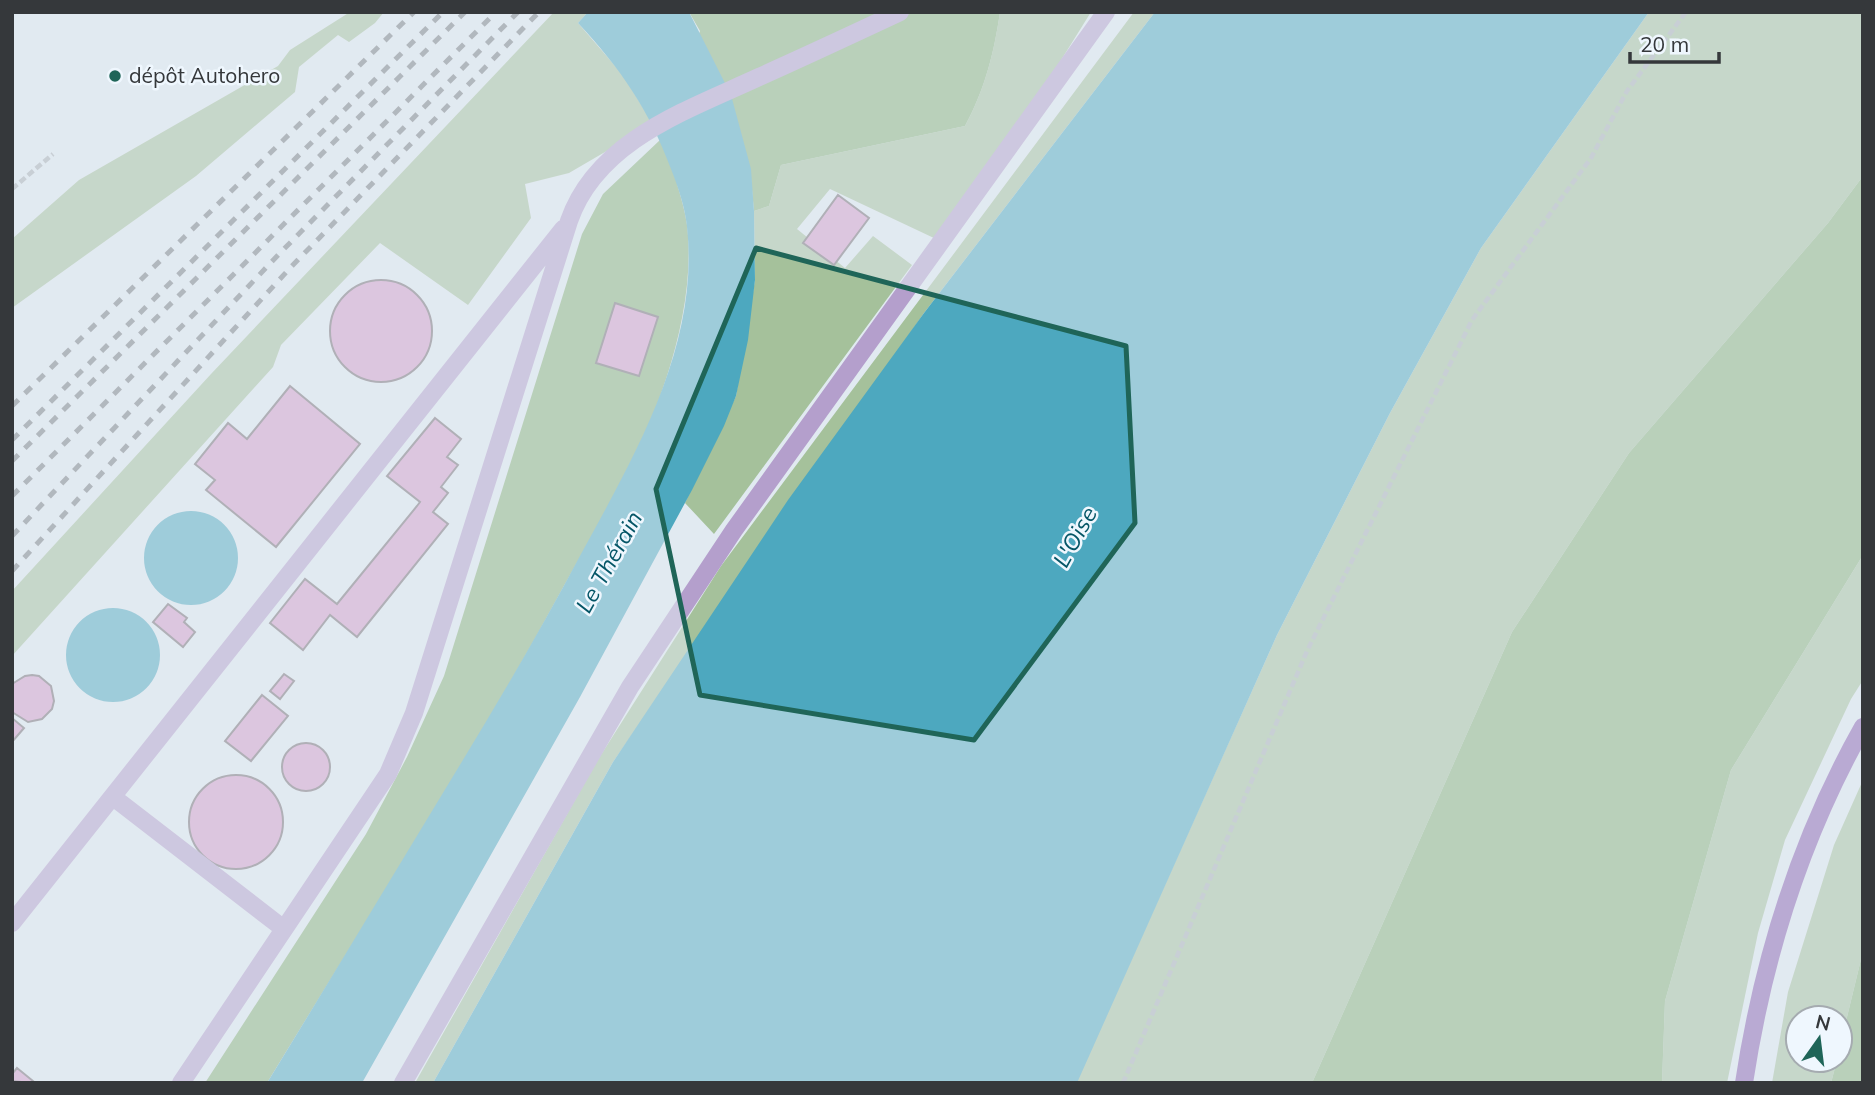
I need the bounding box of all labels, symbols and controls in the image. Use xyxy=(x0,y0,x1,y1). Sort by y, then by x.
scale bar xyxy=(1630,21,1719,65)
text: 20 m xyxy=(1640,31,1689,57)
place label: dépôt Autohero xyxy=(129,62,280,88)
marker: dépôt Autohero xyxy=(107,68,123,84)
water label: L'Oise xyxy=(1046,501,1103,572)
water label: Le Thérain xyxy=(569,506,648,618)
north arrow xyxy=(1784,1004,1854,1074)
text: N xyxy=(1813,1009,1833,1036)

